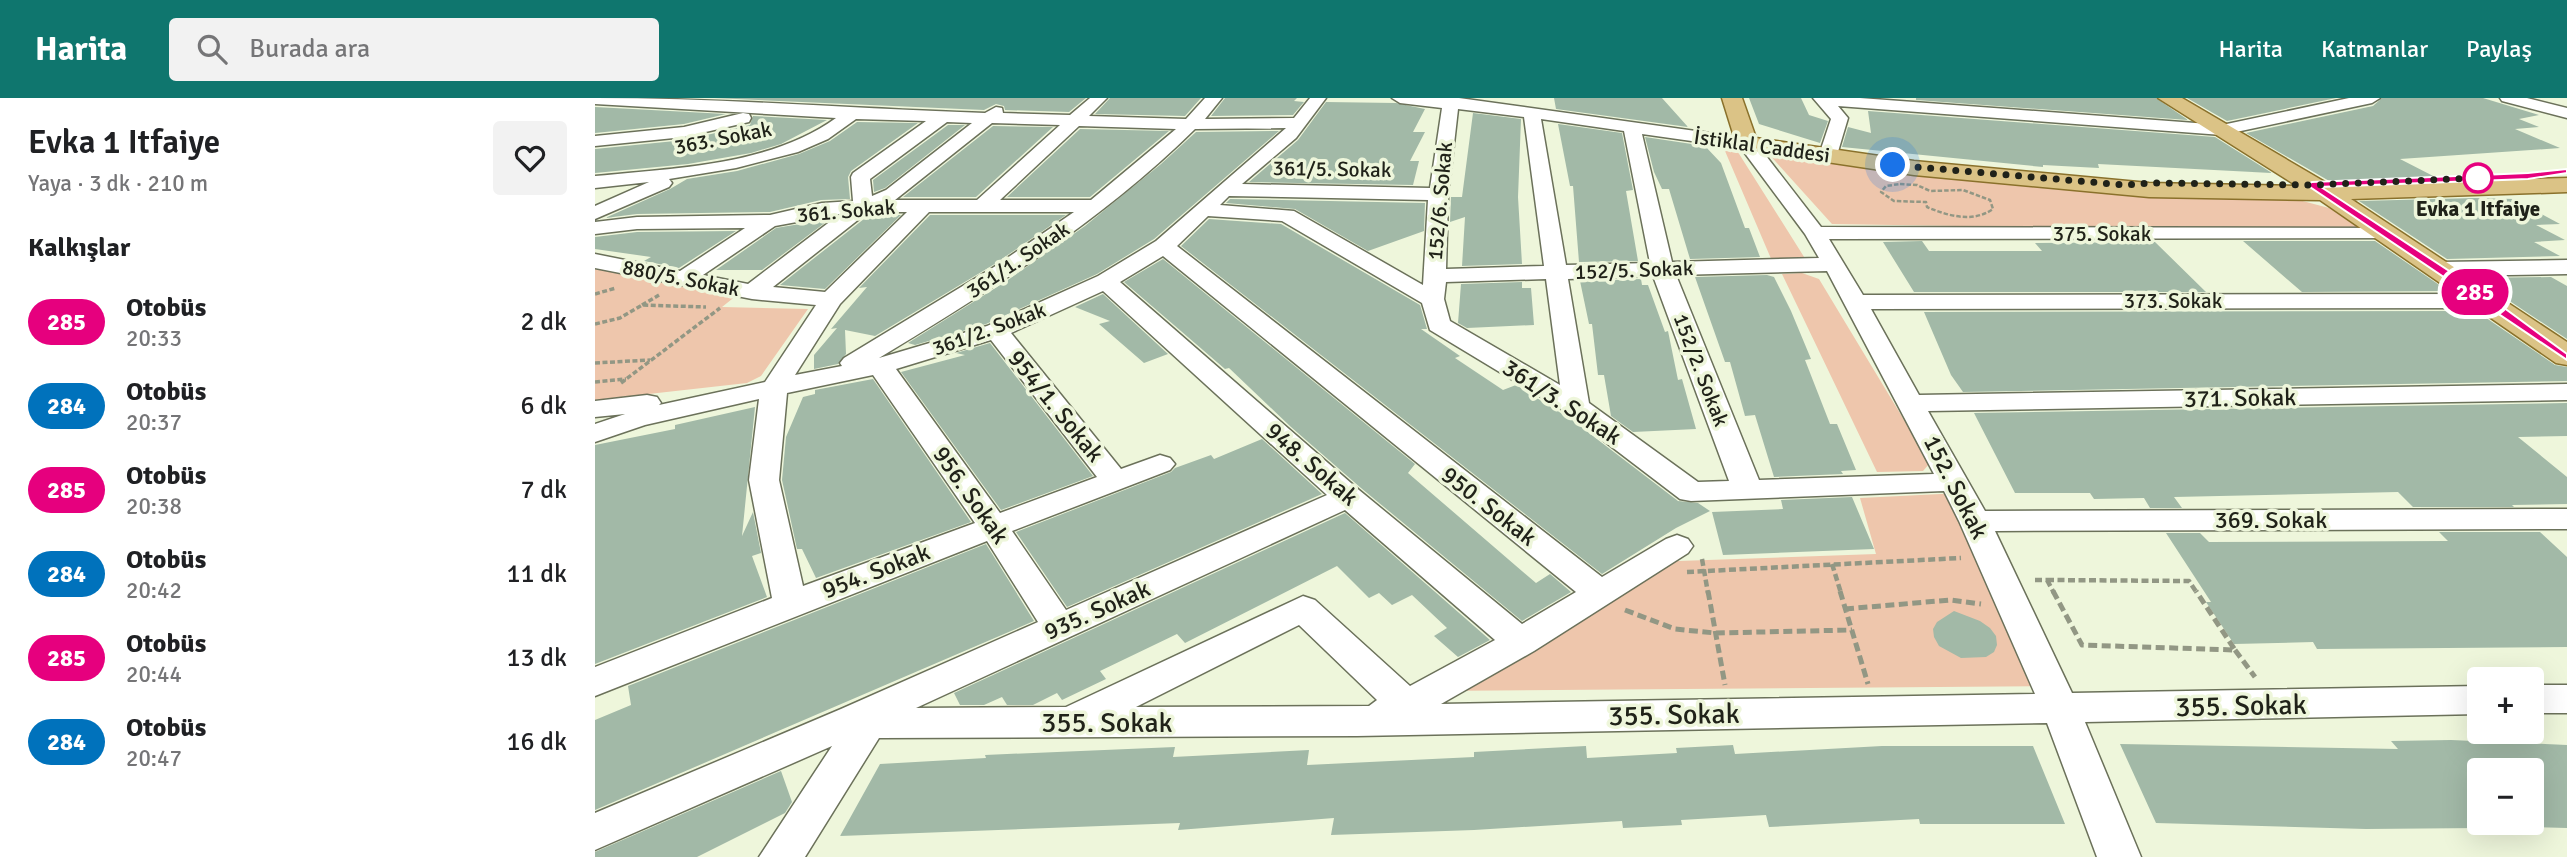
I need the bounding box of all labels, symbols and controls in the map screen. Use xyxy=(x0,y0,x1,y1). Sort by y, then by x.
search box xyxy=(169,18,659,81)
text: Harita xyxy=(35,29,127,70)
icon: search xyxy=(193,30,231,68)
text: Burada ara xyxy=(249,33,370,65)
text: Harita xyxy=(2218,34,2283,64)
text: Katmanlar xyxy=(2321,34,2428,64)
text: Paylaş xyxy=(2466,34,2532,64)
street label: 363. Sokak xyxy=(672,116,774,160)
button: heart xyxy=(493,121,567,195)
text: Evka 1 Itfaiye xyxy=(28,122,220,163)
street label: İstiklal Caddesi xyxy=(1692,124,1832,168)
street label: 152/6. Sokak xyxy=(1422,140,1458,261)
your location xyxy=(1875,147,1910,182)
street label: 361/5. Sokak xyxy=(1272,155,1392,183)
marker: Evka 1 Itfaiye xyxy=(2463,163,2493,193)
text: Yaya · 3 dk · 210 m xyxy=(28,169,208,198)
street label: 361. Sokak xyxy=(796,194,897,228)
place label: Evka 1 Itfaiye xyxy=(2416,196,2540,222)
street label: 361/1. Sokak xyxy=(962,216,1075,304)
street label: 375. Sokak xyxy=(2053,221,2152,247)
text: Kalkışlar xyxy=(28,232,130,264)
street label: 880/5. Sokak xyxy=(620,254,742,302)
street label: 152/5. Sokak xyxy=(1574,255,1694,285)
line badge: 285 xyxy=(2435,269,2515,315)
text: 285 xyxy=(2456,277,2494,307)
street label: 373. Sokak xyxy=(2124,288,2223,314)
text: Otobüs xyxy=(126,292,206,324)
street label: 361/2. Sokak xyxy=(929,296,1050,362)
text: 2 dk xyxy=(520,306,567,338)
text: 285 xyxy=(47,307,86,337)
street label: 152/2. Sokak xyxy=(1668,310,1735,430)
text: 20:33 xyxy=(126,324,182,353)
street label: 954/1. Sokak xyxy=(1002,344,1110,468)
street label: 361/3. Sokak xyxy=(1497,352,1627,452)
text: Otobüs xyxy=(126,376,206,408)
street label: 371. Sokak xyxy=(2183,382,2297,414)
text: 6 dk xyxy=(520,390,567,422)
text: 284 xyxy=(47,391,86,421)
text: 20:37 xyxy=(126,408,182,437)
street label: 948. Sokak xyxy=(1260,416,1364,512)
street label: 152. Sokak xyxy=(1917,430,1995,544)
street label: 956. Sokak xyxy=(926,440,1016,550)
text: Otobüs xyxy=(126,460,206,492)
street label: 950. Sokak xyxy=(1435,460,1543,552)
text: 7 dk xyxy=(520,474,567,506)
text: 285 xyxy=(47,475,86,505)
text: 20:38 xyxy=(126,492,182,521)
street label: 369. Sokak xyxy=(2215,505,2327,535)
street label: 954. Sokak xyxy=(818,537,934,605)
text: Otobüs xyxy=(126,544,206,576)
text: 11 dk xyxy=(506,558,567,590)
text: 284 xyxy=(47,559,86,589)
street label: 935. Sokak xyxy=(1039,573,1155,647)
text: 20:42 xyxy=(126,576,182,605)
text: Otobüs xyxy=(126,628,206,660)
text: 13 dk xyxy=(506,642,567,674)
text: 285 xyxy=(47,643,86,673)
text: 20:44 xyxy=(126,660,182,689)
map controls xyxy=(2467,667,2544,835)
button: + xyxy=(2467,667,2544,744)
street label: 355. Sokak xyxy=(2175,688,2307,724)
street label: 355. Sokak xyxy=(1608,697,1740,733)
street label: 355. Sokak xyxy=(1041,706,1173,740)
text: Otobüs xyxy=(126,712,206,744)
text: 16 dk xyxy=(506,726,567,758)
text: 284 xyxy=(47,727,86,757)
text: 20:47 xyxy=(126,744,182,773)
button: − xyxy=(2467,758,2544,835)

